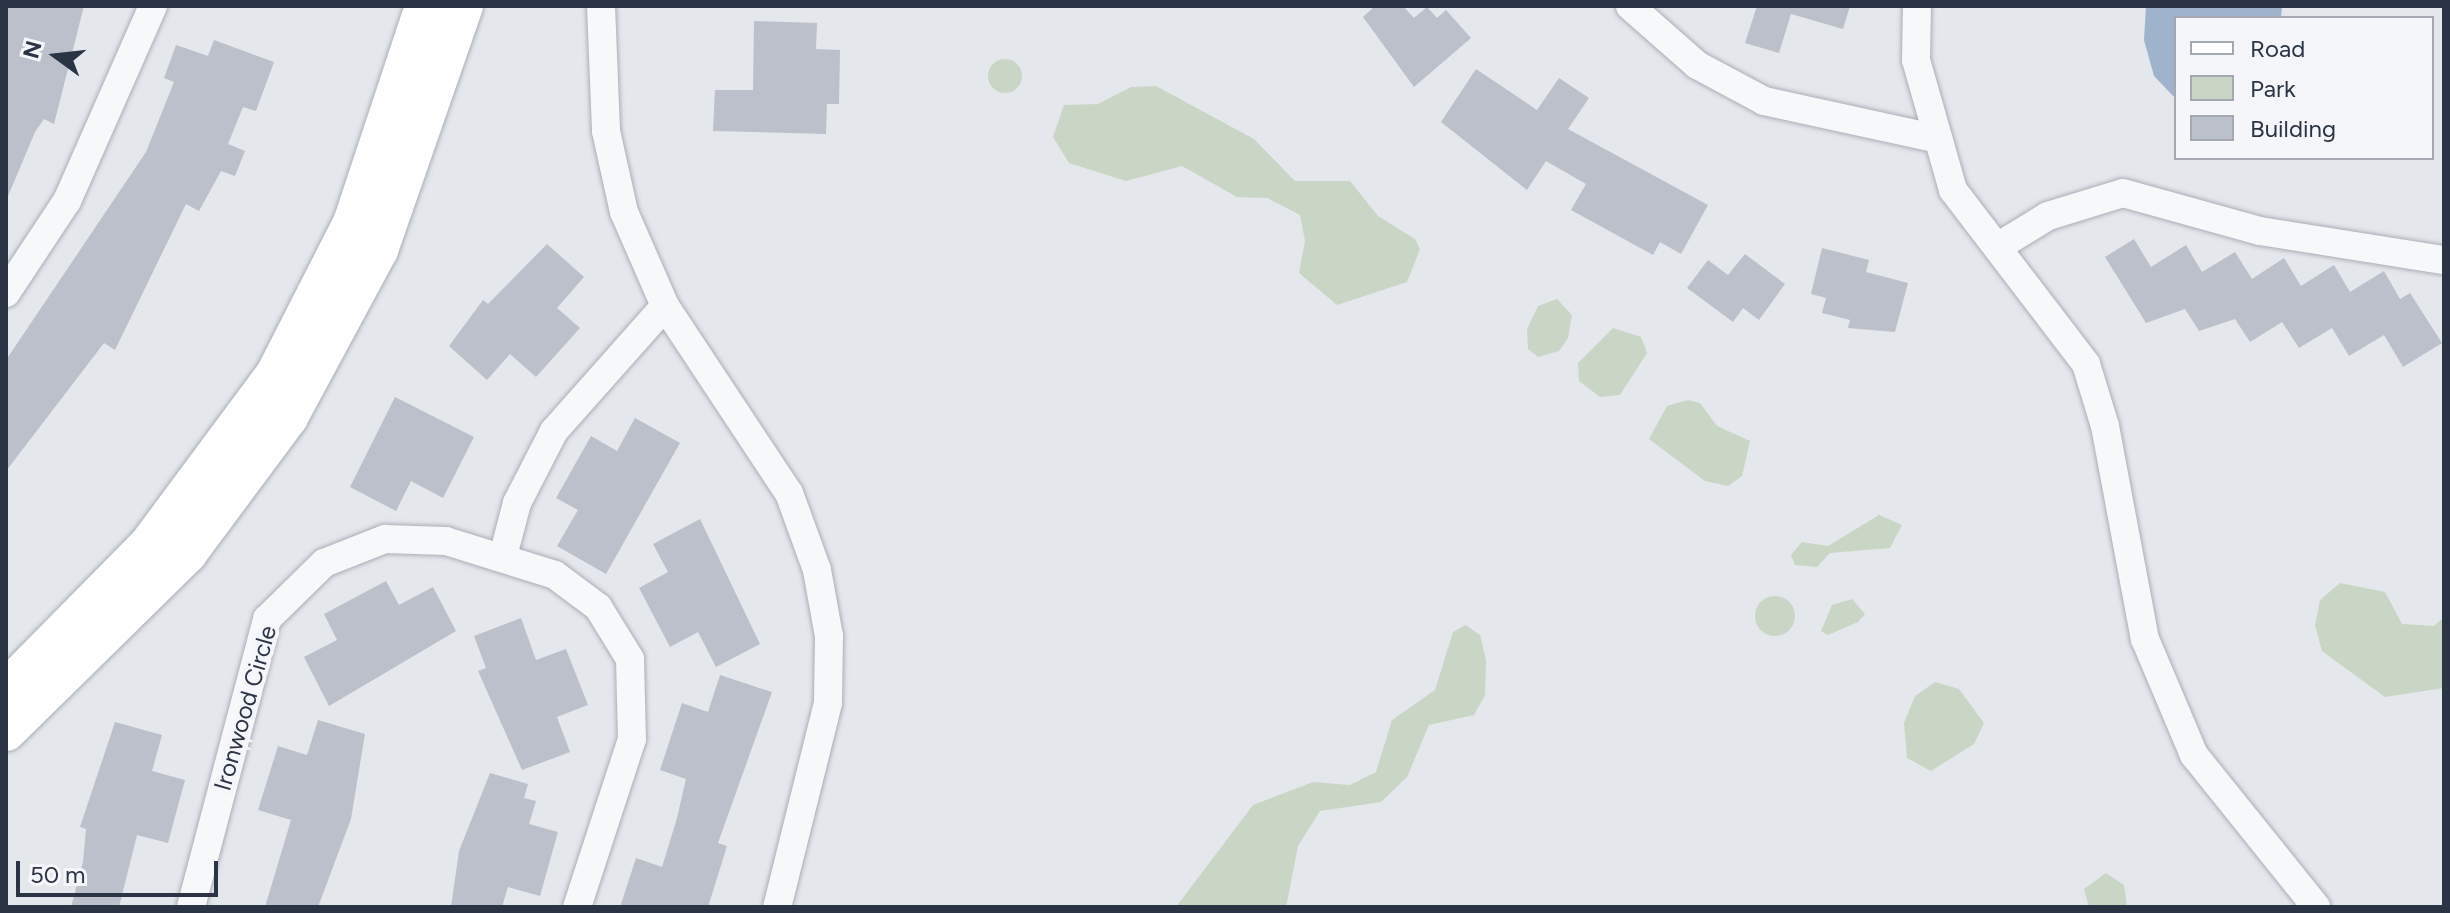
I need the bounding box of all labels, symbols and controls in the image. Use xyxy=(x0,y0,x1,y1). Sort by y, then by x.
north arrow xyxy=(16,16,96,96)
legend xyxy=(2174,16,2434,160)
text: Road xyxy=(2250,34,2305,63)
text: N xyxy=(17,38,48,61)
text: Park xyxy=(2250,74,2296,103)
text: Building xyxy=(2250,114,2336,143)
street label: Ironwood Circle xyxy=(208,622,282,794)
scale bar xyxy=(20,845,222,895)
text: 50 m xyxy=(30,860,86,889)

